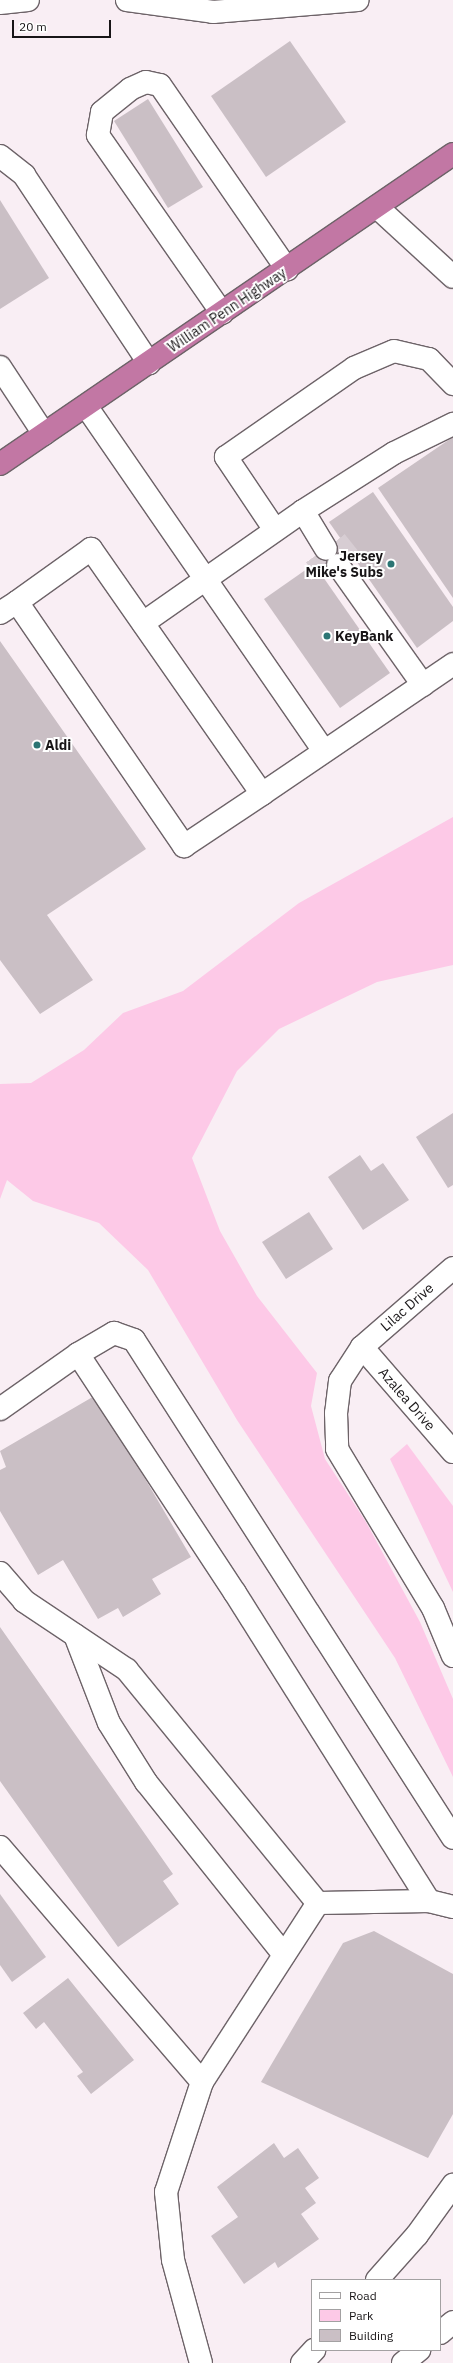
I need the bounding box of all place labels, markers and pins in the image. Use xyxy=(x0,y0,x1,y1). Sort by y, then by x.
place label: Jersey Mike's Subs xyxy=(305,548,383,580)
marker: Jersey Mike's Subs xyxy=(386,559,396,569)
place label: KeyBank xyxy=(335,628,393,644)
marker: KeyBank xyxy=(322,631,332,641)
place label: Aldi xyxy=(45,737,71,753)
marker: Aldi xyxy=(32,740,42,750)

